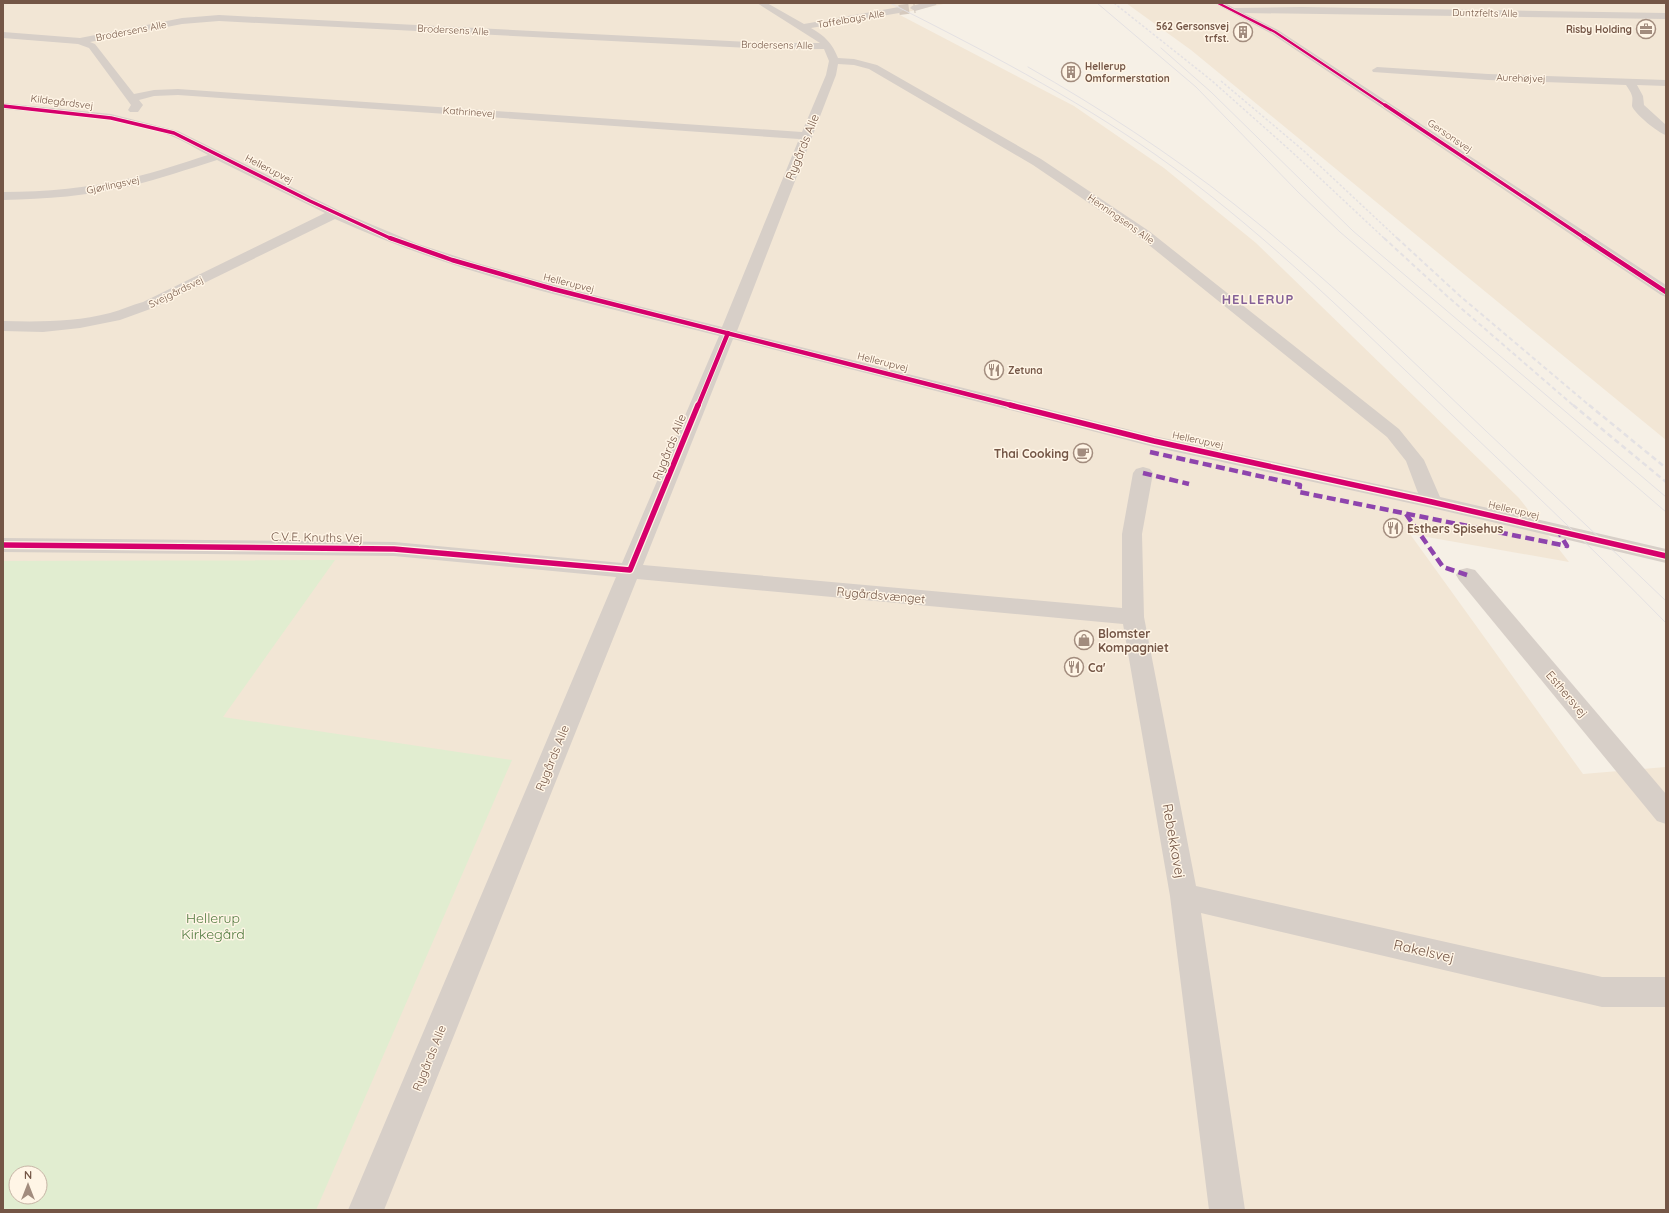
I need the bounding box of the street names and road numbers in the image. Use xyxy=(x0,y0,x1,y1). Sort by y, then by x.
street label: Duntzfelts Alle xyxy=(1452,6,1518,20)
street label: Taffelbays Alle xyxy=(816,7,886,31)
street label: Brodersens Alle xyxy=(94,18,168,44)
street label: Brodersens Alle xyxy=(417,22,490,38)
street label: Brodersens Alle xyxy=(741,38,813,52)
street label: Aurehøjvej xyxy=(1496,71,1546,85)
street label: Kildegårdsvej xyxy=(30,92,94,112)
street label: Kathrinevej xyxy=(442,104,496,120)
street label: Rygårds Alle xyxy=(782,112,822,182)
street label: Gersonsvej xyxy=(1425,116,1475,156)
street label: Hellerupvej xyxy=(243,151,295,187)
street label: Gjørlingsvej xyxy=(85,173,141,197)
street label: Henningsens Alle xyxy=(1085,191,1157,247)
street label: Hellerupvej xyxy=(542,270,596,296)
street label: Svejgårdsvej xyxy=(146,273,206,311)
street label: Hellerupvej xyxy=(856,349,910,375)
street label: Rygårds Alle xyxy=(649,412,689,482)
street label: Hellerupvej xyxy=(1171,428,1225,452)
street label: Hellerupvej xyxy=(1487,498,1541,522)
street label: C.V.E. Knuths Vej xyxy=(271,529,363,545)
street label: Rygårdsvænget xyxy=(836,584,926,606)
street label: Esthersvej xyxy=(1543,667,1591,721)
street label: Rygårds Alle xyxy=(532,723,572,793)
street label: Rebekkavej xyxy=(1159,802,1189,880)
street label: Rakelsvej xyxy=(1392,935,1456,967)
street label: Rygårds Alle xyxy=(409,1023,449,1093)

